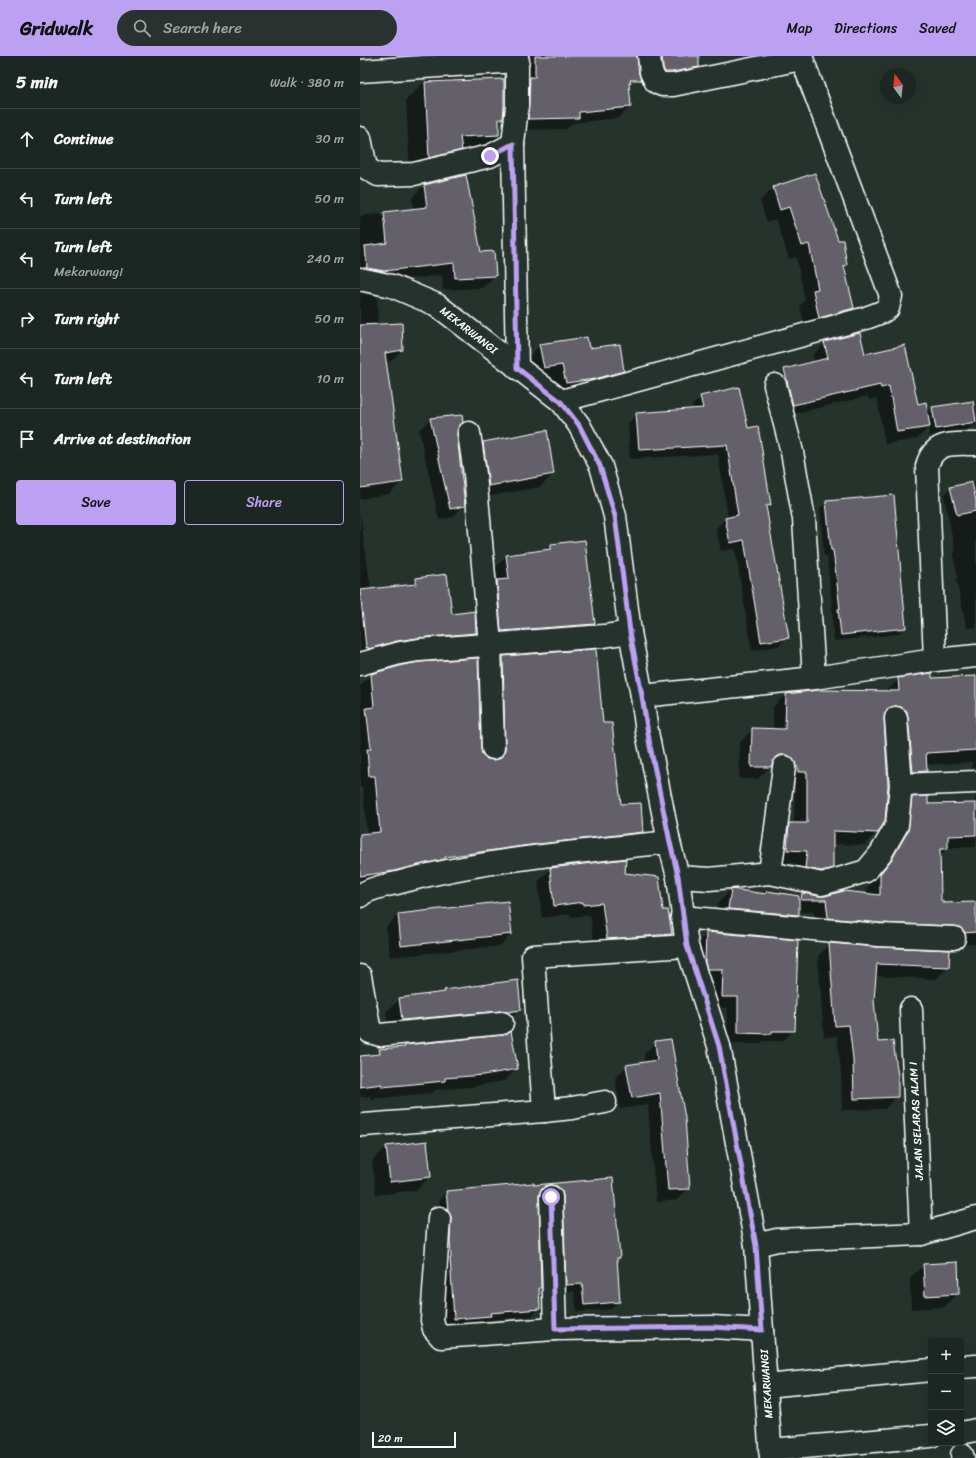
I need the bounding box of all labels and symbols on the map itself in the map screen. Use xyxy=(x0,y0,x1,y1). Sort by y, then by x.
north arrow xyxy=(880,68,916,104)
route end xyxy=(481,147,499,165)
street label: MEKARWANGI xyxy=(436,302,502,360)
street label: JALAN SELARAS ALAM I xyxy=(904,1061,929,1182)
route start xyxy=(542,1188,560,1206)
street label: MEKARWANGI xyxy=(755,1348,778,1419)
scale bar xyxy=(372,1430,456,1449)

